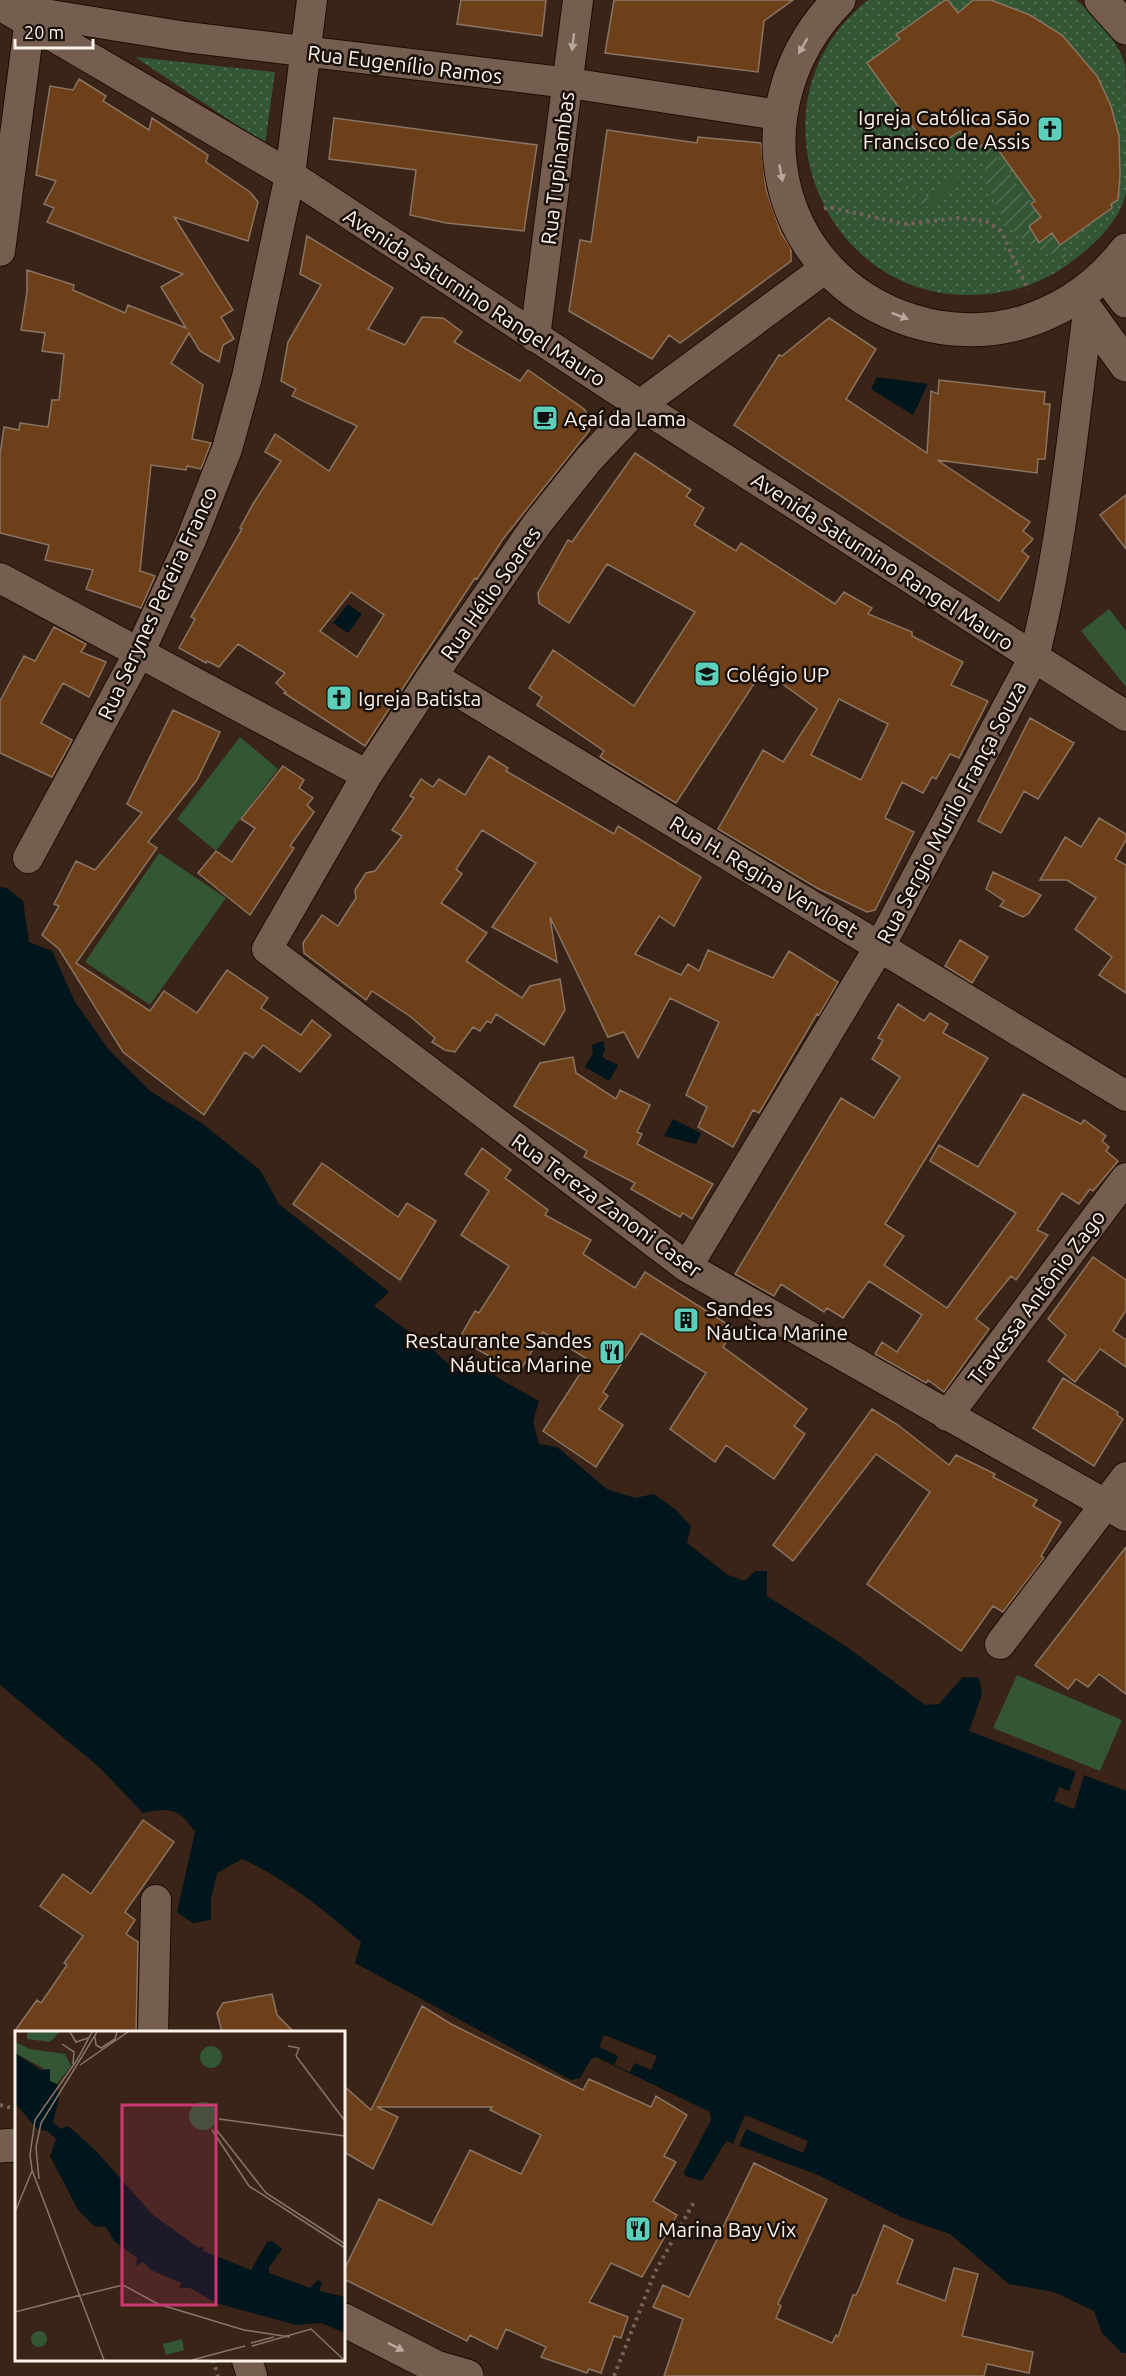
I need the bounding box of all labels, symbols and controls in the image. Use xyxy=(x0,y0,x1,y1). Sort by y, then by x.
scale bar xyxy=(15,12,93,50)
text: 20 m xyxy=(24,22,64,42)
one-way arrow xyxy=(569,32,578,51)
one-way arrow xyxy=(798,38,808,55)
street label: Rua Eugenílio Ramos xyxy=(306,40,504,88)
street label: Rua Tupinambas xyxy=(536,90,578,246)
place label: Igreja Católica São Francisco de Assis xyxy=(858,105,1030,153)
church icon: Igreja Católica São Francisco de Assis xyxy=(1035,114,1065,144)
one-way arrow xyxy=(777,164,786,183)
street label: Avenida Saturnino Rangel Mauro xyxy=(340,203,610,391)
one-way arrow xyxy=(891,312,909,322)
cafe icon: Açaí da Lama xyxy=(530,403,560,433)
place label: Açaí da Lama xyxy=(564,406,686,430)
street label: Avenida Saturnino Rangel Mauro xyxy=(748,467,1018,655)
street label: Rua Serynes Pereira Franco xyxy=(92,483,222,723)
street label: Rua Hélio Soares xyxy=(435,522,545,664)
school or university icon: Colégio UP xyxy=(692,659,722,689)
place label: Colégio UP xyxy=(726,662,829,686)
street label: Rua Sergio Murilo França Souza xyxy=(871,677,1031,947)
church icon: Igreja Batista xyxy=(324,683,354,713)
place label: Igreja Batista xyxy=(358,686,481,710)
street label: Rua H. Regina Vervloet xyxy=(666,810,862,942)
street label: Rua Tereza Zanoni Caser xyxy=(507,1128,707,1282)
street label: Travessa Antônio Zago xyxy=(962,1205,1110,1389)
place label: Sandes Náutica Marine xyxy=(706,1296,848,1344)
building icon: Sandes Náutica Marine xyxy=(671,1305,701,1335)
place label: Restaurante Sandes Náutica Marine xyxy=(405,1328,592,1376)
restaurant icon: Restaurante Sandes Náutica Marine xyxy=(597,1337,627,1367)
inset map xyxy=(15,2031,345,2361)
restaurant icon: Marina Bay Vix xyxy=(623,2214,653,2244)
place label: Marina Bay Vix xyxy=(658,2217,797,2241)
one-way arrow xyxy=(387,2342,404,2351)

